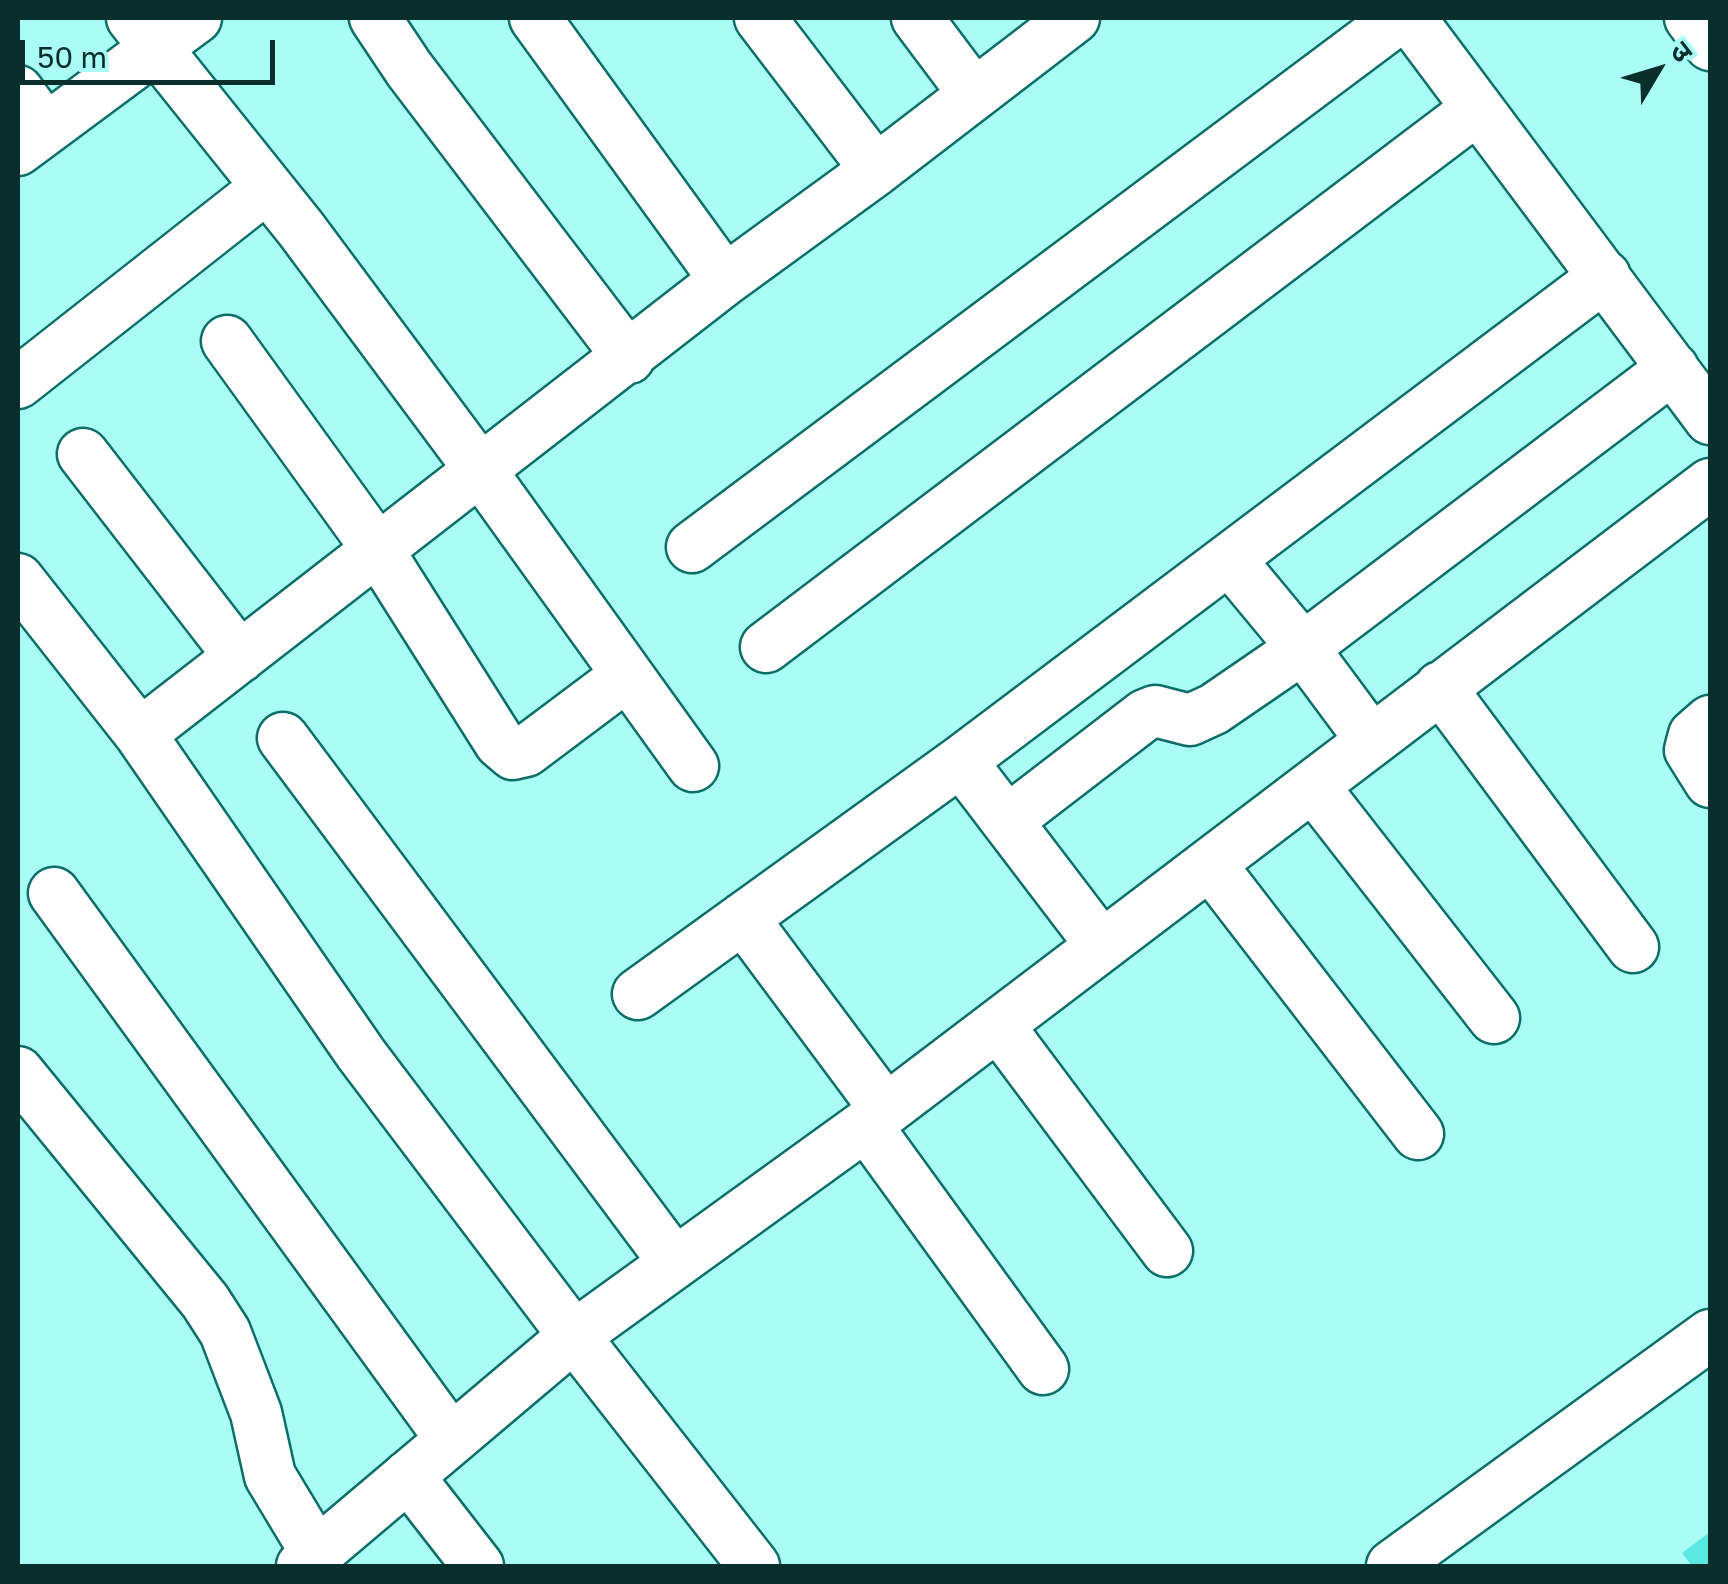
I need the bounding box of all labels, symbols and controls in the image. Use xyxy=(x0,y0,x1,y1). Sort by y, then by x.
scale bar xyxy=(25,20,280,82)
north arrow xyxy=(1608,20,1708,120)
text: उ xyxy=(1664,35,1700,68)
text: 50 m xyxy=(37,39,107,75)

